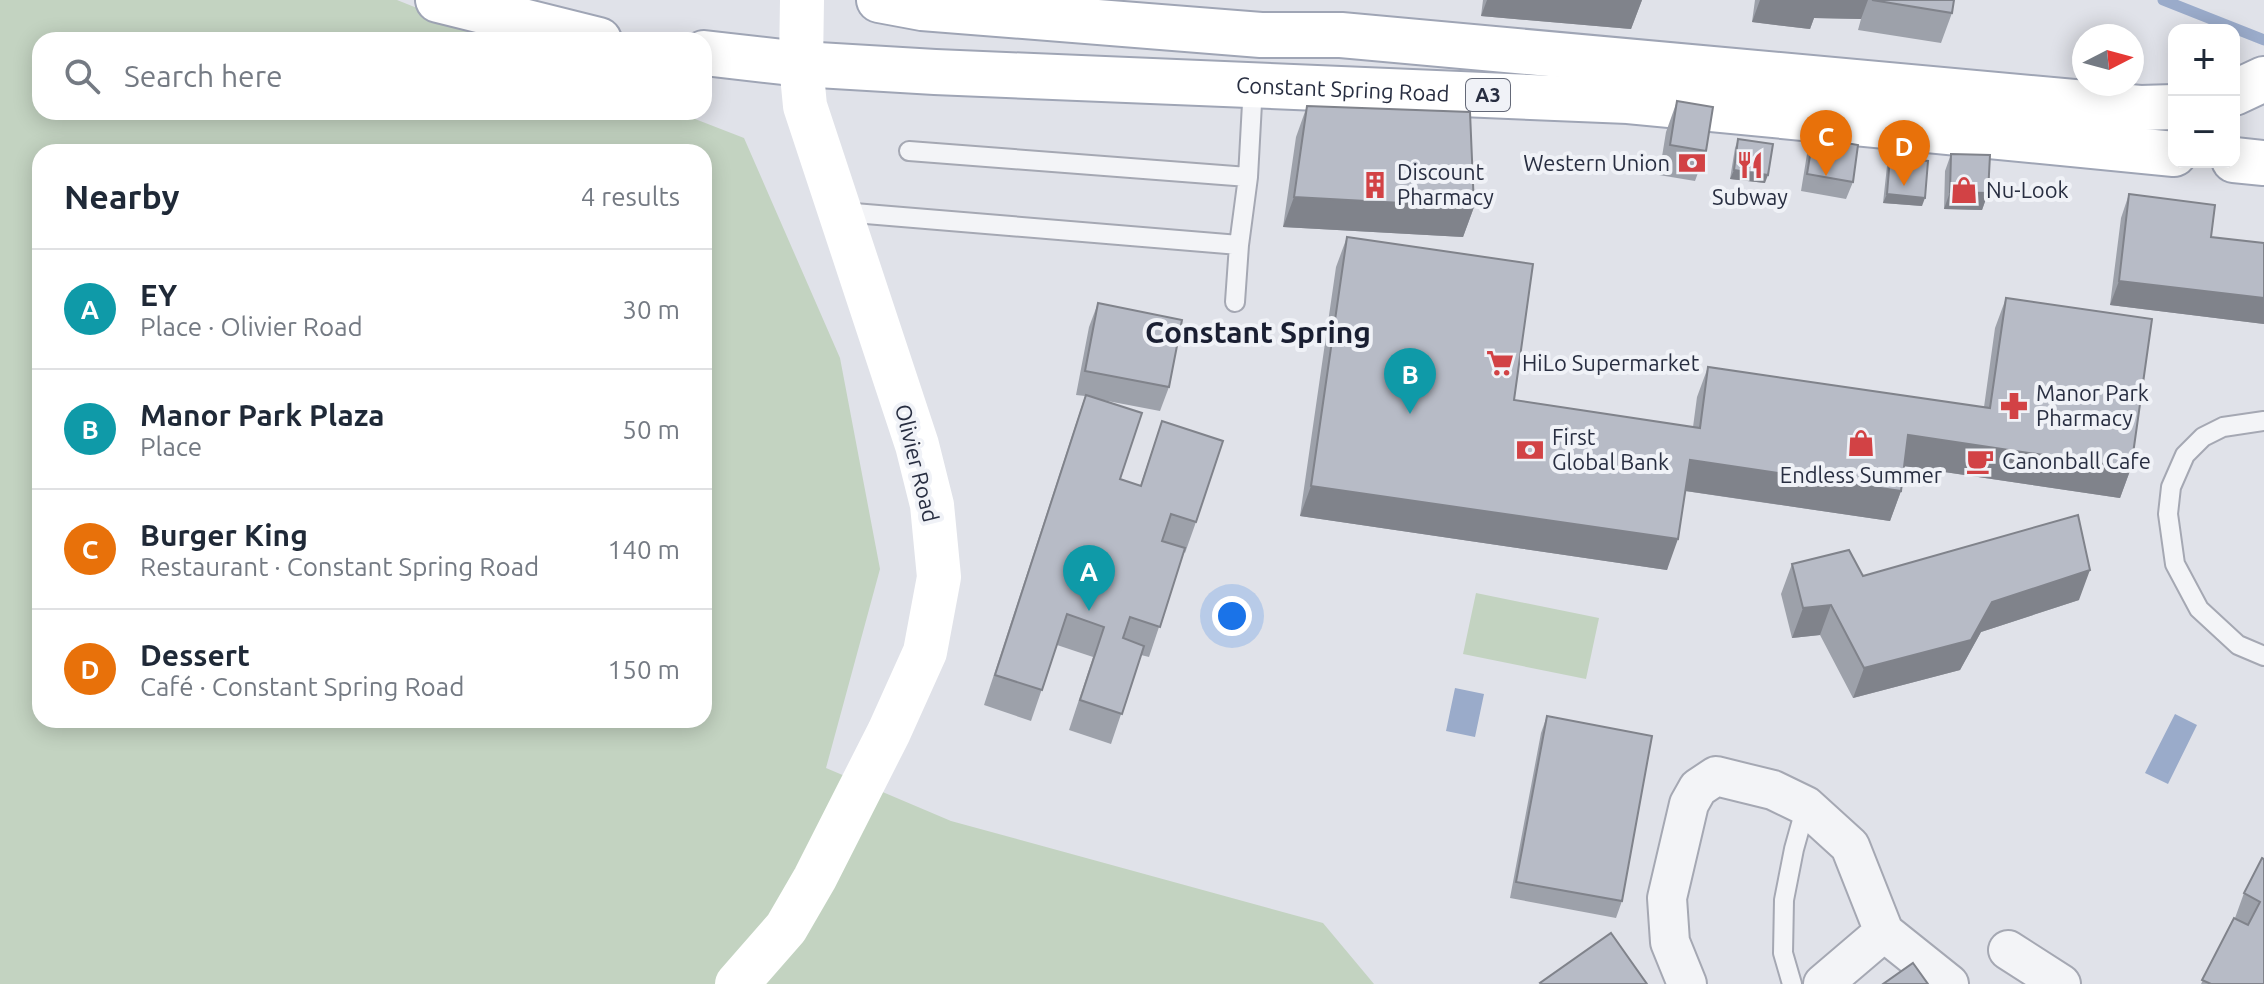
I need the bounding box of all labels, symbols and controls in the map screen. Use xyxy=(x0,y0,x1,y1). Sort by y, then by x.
north arrow xyxy=(2072,24,2144,96)
map controls xyxy=(2168,24,2240,168)
button: + xyxy=(2168,24,2240,96)
search box xyxy=(32,32,712,120)
icon: search xyxy=(60,54,104,98)
text: Search here xyxy=(124,59,283,93)
street label: Constant Spring Road xyxy=(1235,72,1450,106)
road number: A3 xyxy=(1466,79,1510,111)
button: − xyxy=(2168,96,2240,168)
pin: C xyxy=(1800,110,1852,176)
pin: D xyxy=(1878,120,1930,186)
bank icon: Western Union xyxy=(1677,148,1707,178)
place label: Western Union xyxy=(1523,150,1670,175)
restaurant icon: Subway xyxy=(1735,150,1765,180)
place label: Discount Pharmacy xyxy=(1397,159,1494,209)
building icon: Discount Pharmacy xyxy=(1360,170,1390,200)
shop icon: Nu-Look xyxy=(1949,175,1979,205)
text: Nearby xyxy=(64,177,179,215)
place label: Nu-Look xyxy=(1986,177,2069,202)
text: 4 results xyxy=(581,182,680,211)
place label: Subway xyxy=(1712,184,1788,209)
text: EY xyxy=(140,278,177,312)
text: A xyxy=(81,295,99,324)
text: 30 m xyxy=(622,295,680,324)
text: Place · Olivier Road xyxy=(140,312,363,341)
district label: Constant Spring xyxy=(1145,315,1371,349)
pin: B xyxy=(1384,348,1436,414)
supermarket icon: HiLo Supermarket xyxy=(1485,348,1515,378)
place label: HiLo Supermarket xyxy=(1522,350,1700,375)
place label: Manor Park Pharmacy xyxy=(2036,380,2149,430)
pharmacy icon: Manor Park Pharmacy xyxy=(1999,391,2029,421)
text: Manor Park Plaza xyxy=(140,398,384,432)
street label: Olivier Road xyxy=(891,401,944,524)
text: B xyxy=(81,415,99,444)
text: 50 m xyxy=(622,415,680,444)
place label: First Global Bank xyxy=(1552,424,1669,474)
shop icon: Endless Summer xyxy=(1846,428,1876,458)
text: Place xyxy=(140,432,202,461)
bank icon: First Global Bank xyxy=(1515,435,1545,465)
cafe icon: Canonball Cafe xyxy=(1965,446,1995,476)
place label: Canonball Cafe xyxy=(2002,448,2151,473)
place label: Endless Summer xyxy=(1780,462,1943,487)
text: Burger King xyxy=(140,518,308,552)
text: C xyxy=(82,535,98,564)
text: 140 m xyxy=(608,535,680,564)
pin: A xyxy=(1063,545,1115,611)
text: Restaurant · Constant Spring Road xyxy=(140,552,539,581)
your location xyxy=(1212,596,1252,636)
text: Dessert xyxy=(140,638,250,672)
text: D xyxy=(81,655,99,684)
text: 150 m xyxy=(608,655,680,684)
text: Café · Constant Spring Road xyxy=(140,672,464,701)

